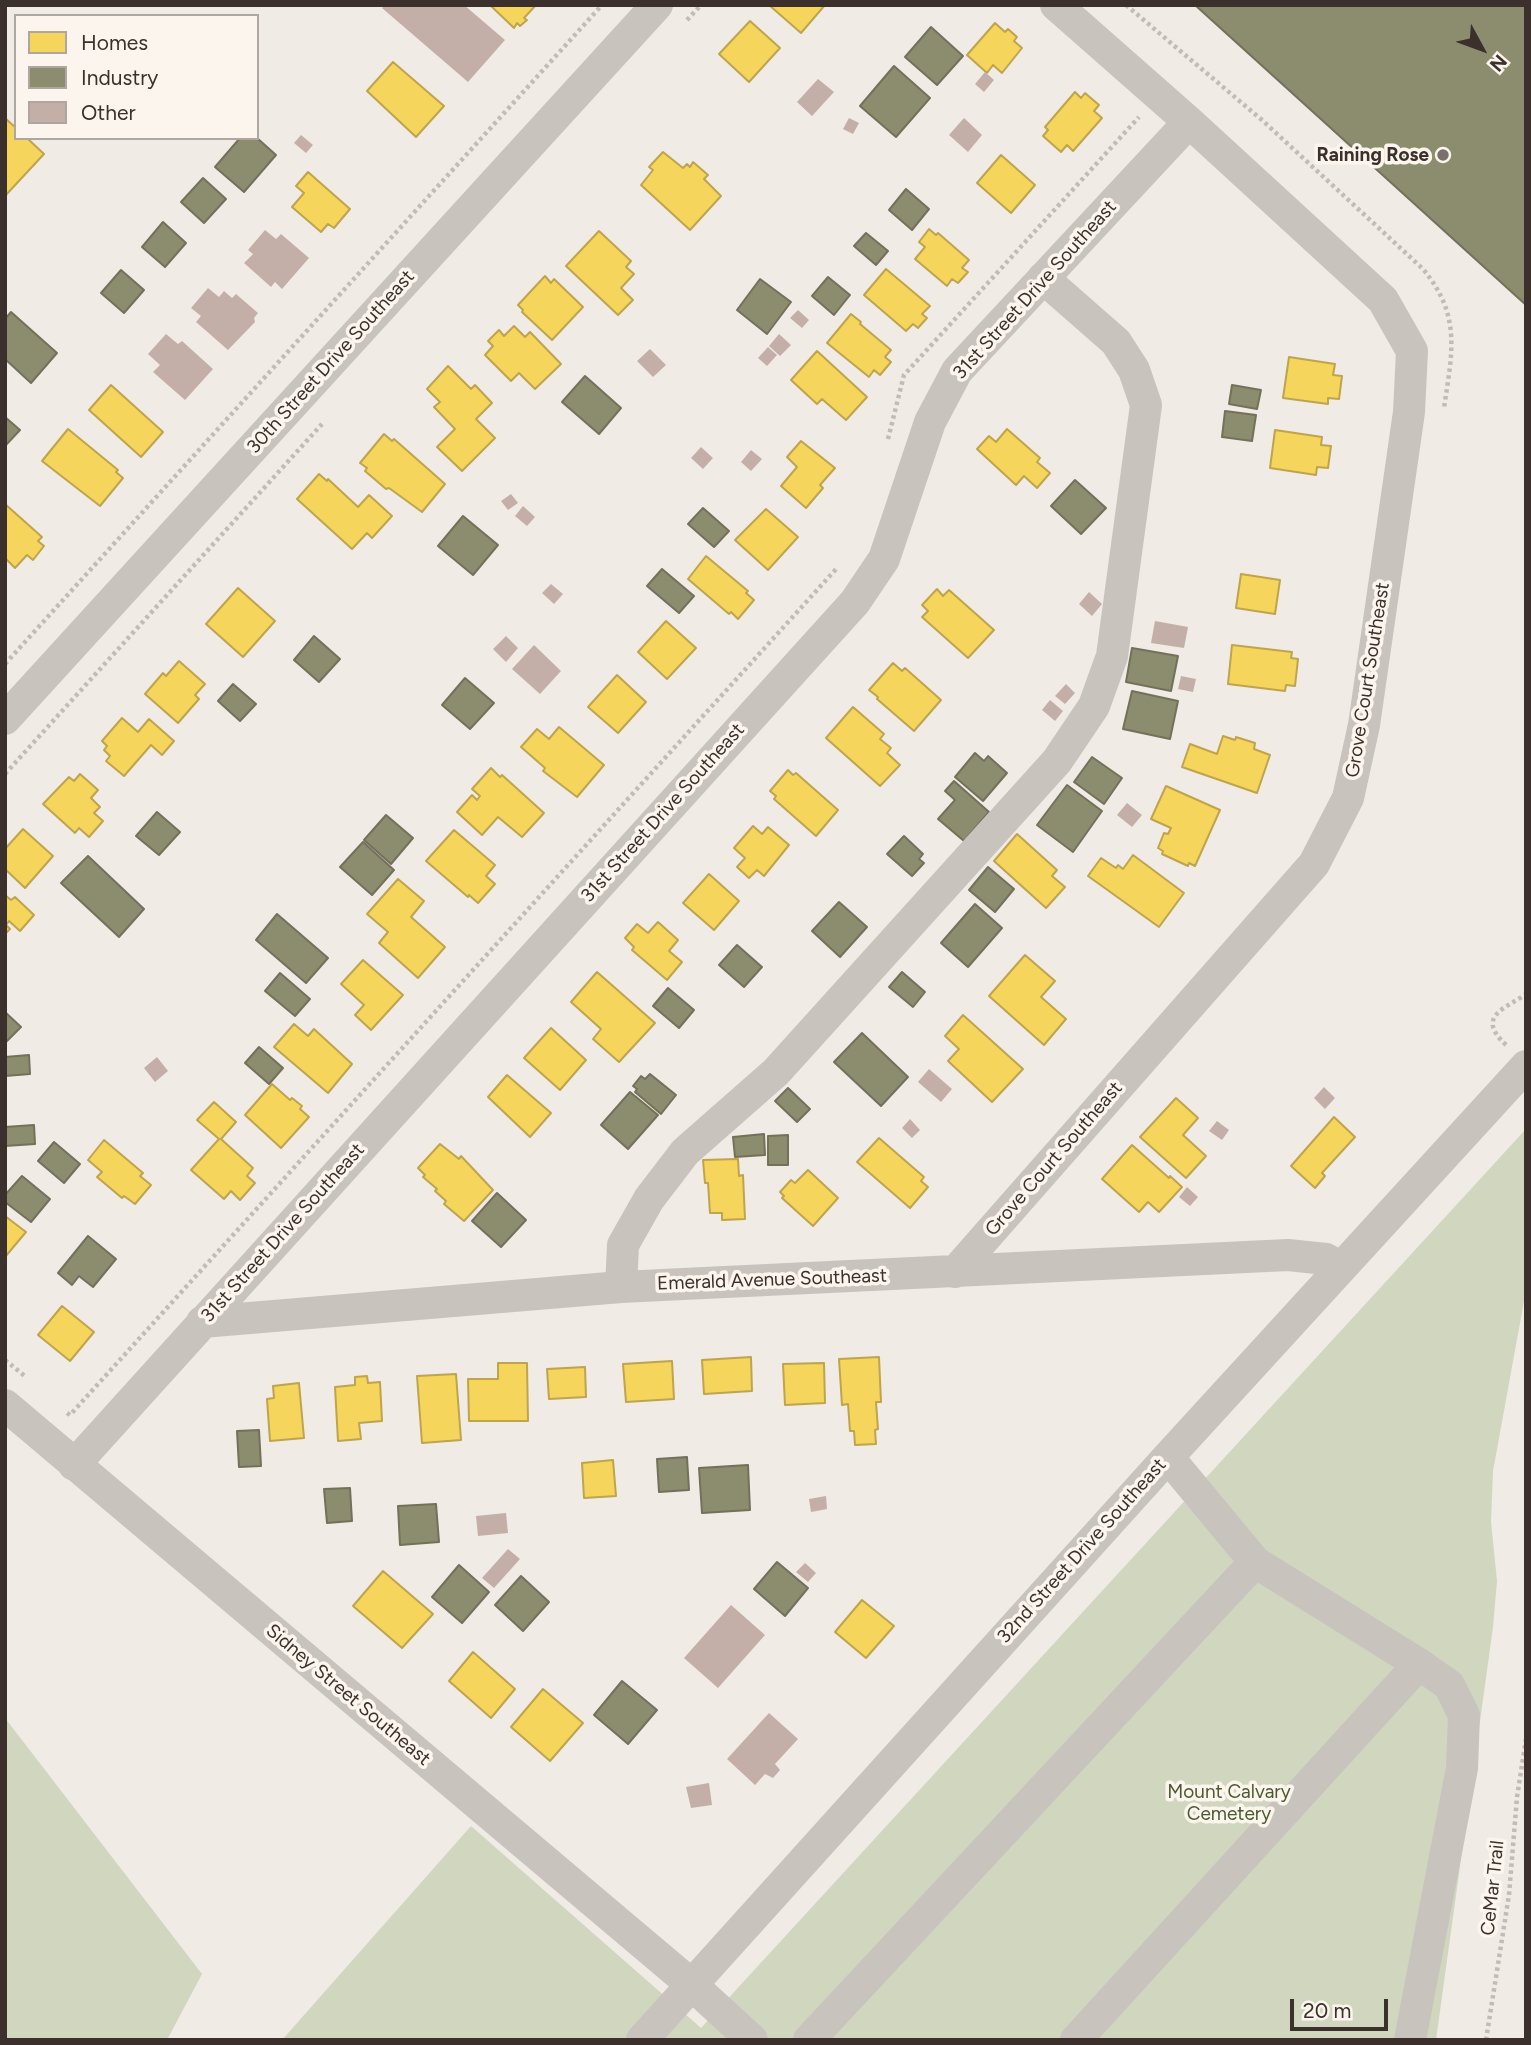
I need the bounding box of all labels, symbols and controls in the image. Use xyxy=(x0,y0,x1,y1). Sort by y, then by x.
legend xyxy=(14,14,259,140)
north arrow xyxy=(1447,14,1517,84)
text: Homes xyxy=(81,30,148,55)
text: N xyxy=(1485,50,1512,76)
text: Industry xyxy=(81,65,158,90)
text: Other xyxy=(81,100,136,125)
place label: Raining Rose xyxy=(1316,144,1429,166)
marker: Raining Rose xyxy=(1435,147,1451,163)
street label: 31st Street Drive Southeast xyxy=(949,196,1121,384)
street label: 30th Street Drive Southeast xyxy=(243,266,419,458)
street label: Grove Court Southeast xyxy=(1341,581,1395,779)
street label: 31st Street Drive Southeast xyxy=(577,719,749,907)
street label: Grove Court Southeast xyxy=(981,1077,1127,1241)
street label: 31st Street Drive Southeast xyxy=(197,1139,369,1327)
street label: Emerald Avenue Southeast xyxy=(657,1265,887,1295)
street label: 32nd Street Drive Southeast xyxy=(993,1454,1171,1648)
street label: Sidney Street Southeast xyxy=(261,1620,435,1770)
park label: Mount Calvary Cemetery xyxy=(1167,1781,1291,1825)
street label: CeMar Trail xyxy=(1477,1839,1509,1937)
scale bar xyxy=(1293,1986,1391,2030)
text: 20 m xyxy=(1303,1998,1351,2023)

